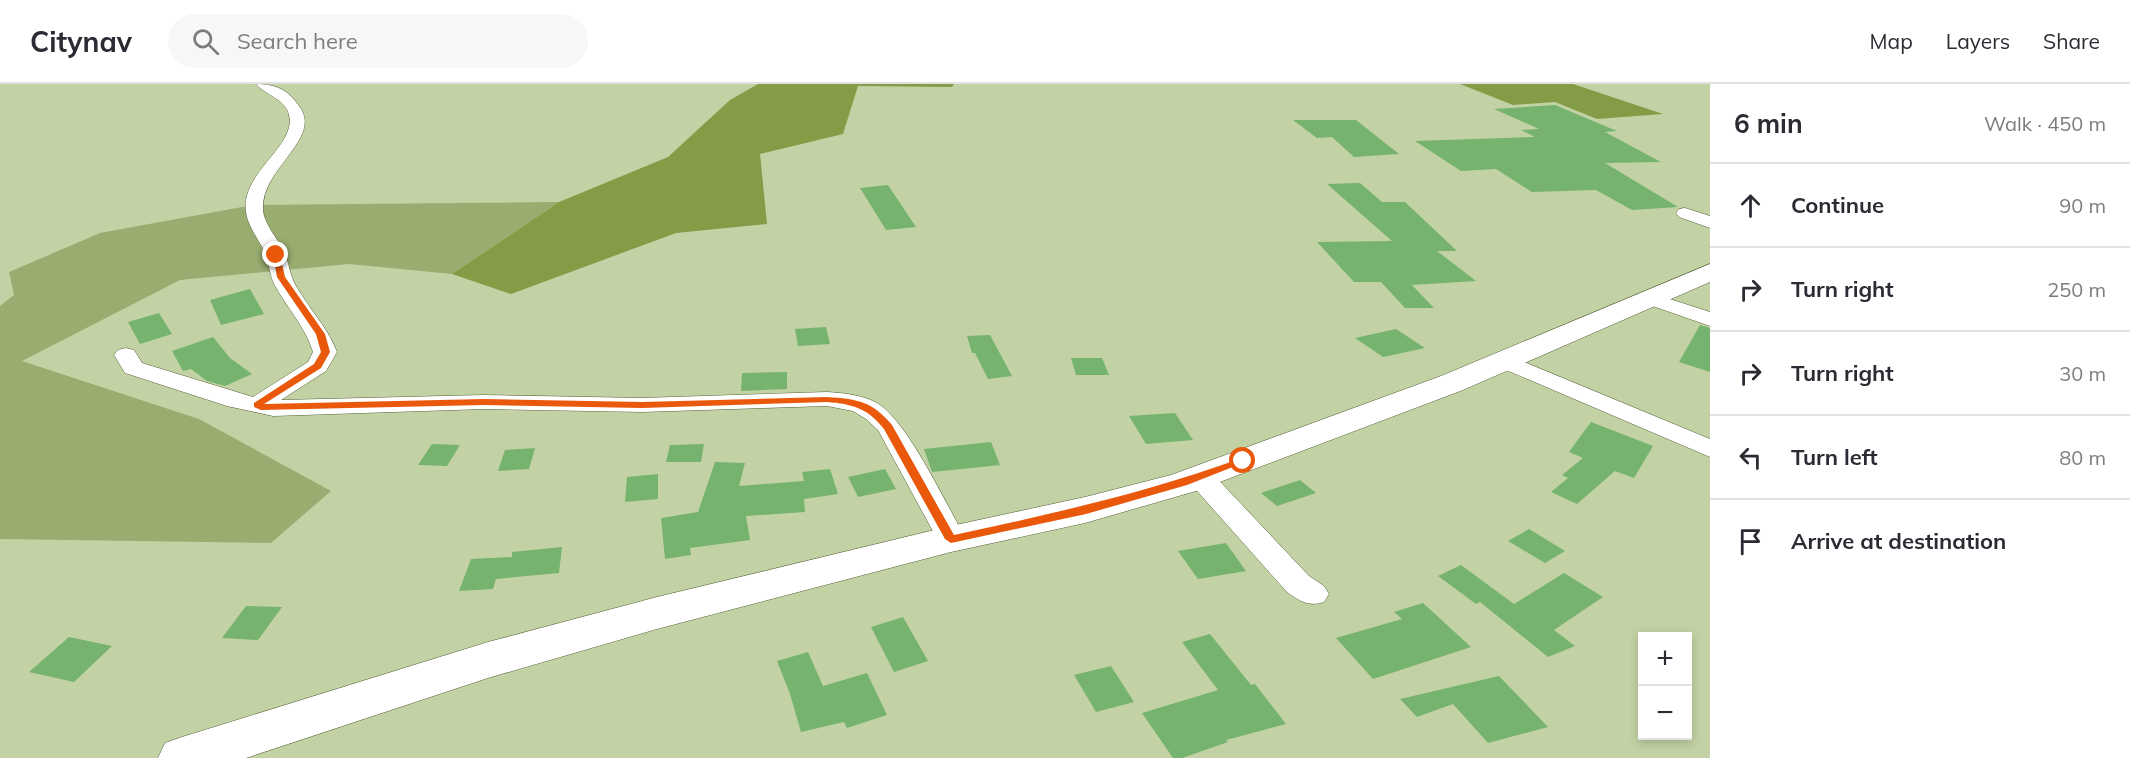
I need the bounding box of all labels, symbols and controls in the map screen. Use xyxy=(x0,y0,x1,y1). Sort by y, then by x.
search box xyxy=(168,14,588,68)
text: Citynav xyxy=(30,24,132,59)
icon: search xyxy=(189,25,222,58)
text: Search here xyxy=(237,27,358,55)
text: Map xyxy=(1870,28,1913,54)
text: Layers xyxy=(1946,28,2010,54)
text: Share xyxy=(2043,28,2100,54)
text: 6 min xyxy=(1734,107,1803,140)
text: Walk · 450 m xyxy=(1984,111,2106,136)
icon: ahead xyxy=(1734,189,1767,222)
text: Continue xyxy=(1791,191,1884,219)
text: 90 m xyxy=(2059,193,2106,218)
route end xyxy=(262,241,288,267)
icon: right xyxy=(1734,273,1767,306)
text: Turn right xyxy=(1791,275,1894,303)
text: 250 m xyxy=(2047,277,2106,302)
icon: right xyxy=(1734,357,1767,390)
text: Turn right xyxy=(1791,359,1894,387)
text: 30 m xyxy=(2059,361,2106,386)
icon: left xyxy=(1734,441,1767,474)
text: Turn left xyxy=(1791,443,1878,471)
text: 80 m xyxy=(2059,445,2106,470)
route start xyxy=(1229,447,1255,473)
icon: arrive xyxy=(1734,525,1767,558)
text: Arrive at destination xyxy=(1791,527,2006,555)
map controls xyxy=(1638,632,1692,740)
button: + xyxy=(1638,632,1692,686)
button: − xyxy=(1638,686,1692,740)

